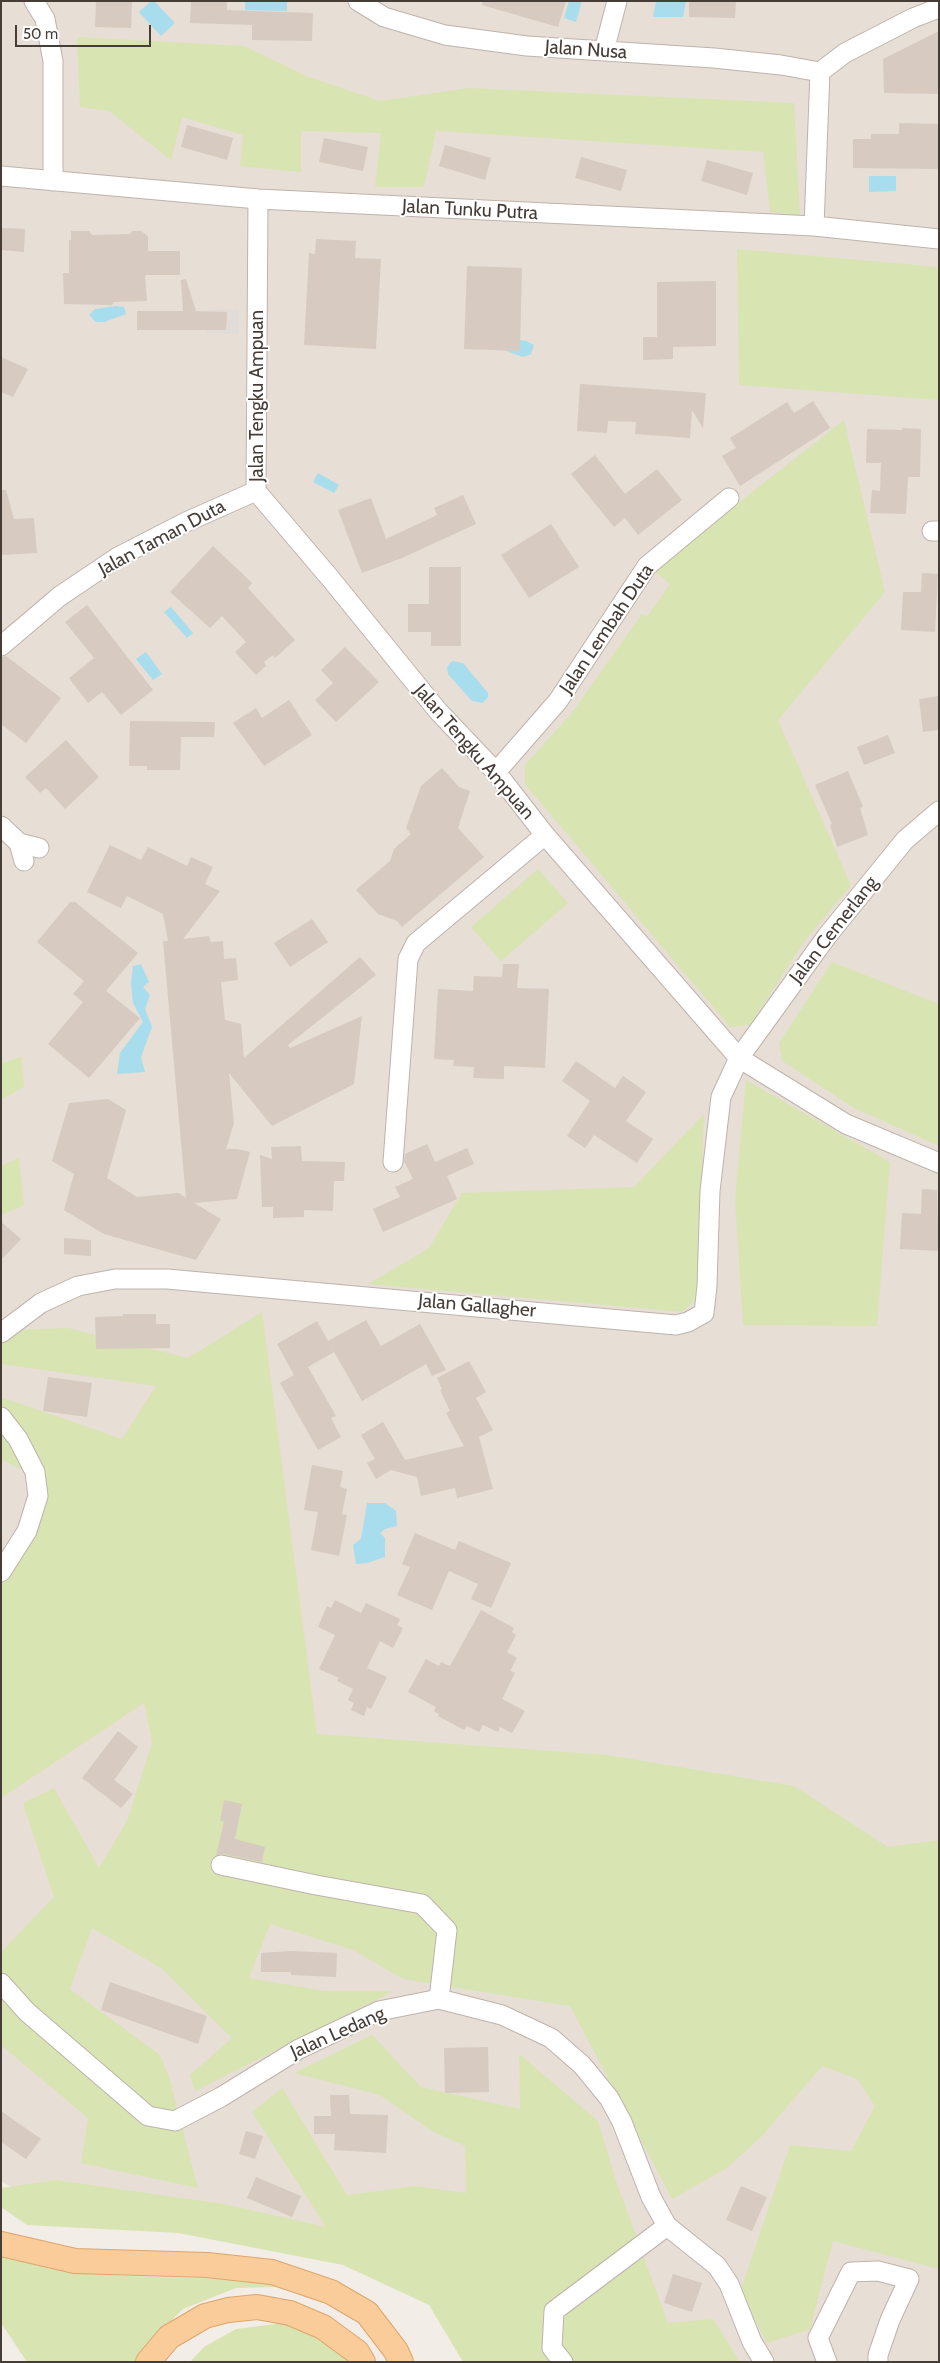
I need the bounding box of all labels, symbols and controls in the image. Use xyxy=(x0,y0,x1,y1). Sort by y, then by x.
scale bar xyxy=(18,15,154,47)
text: 50 m xyxy=(23,25,58,43)
street label: Jalan Nusa xyxy=(544,36,628,64)
street label: Jalan Tunku Putra xyxy=(401,195,539,225)
street label: Jalan Tengku Ampuan xyxy=(246,310,268,482)
street label: Jalan Taman Duta xyxy=(95,495,229,581)
street label: Jalan Lembah Duta xyxy=(555,560,659,698)
street label: Jalan Tengku Ampuan xyxy=(409,680,539,824)
street label: Jalan Cemerlang xyxy=(785,872,883,988)
street label: Jalan Gallagher xyxy=(417,1290,537,1322)
street label: Jalan Ledang xyxy=(287,2002,389,2064)

